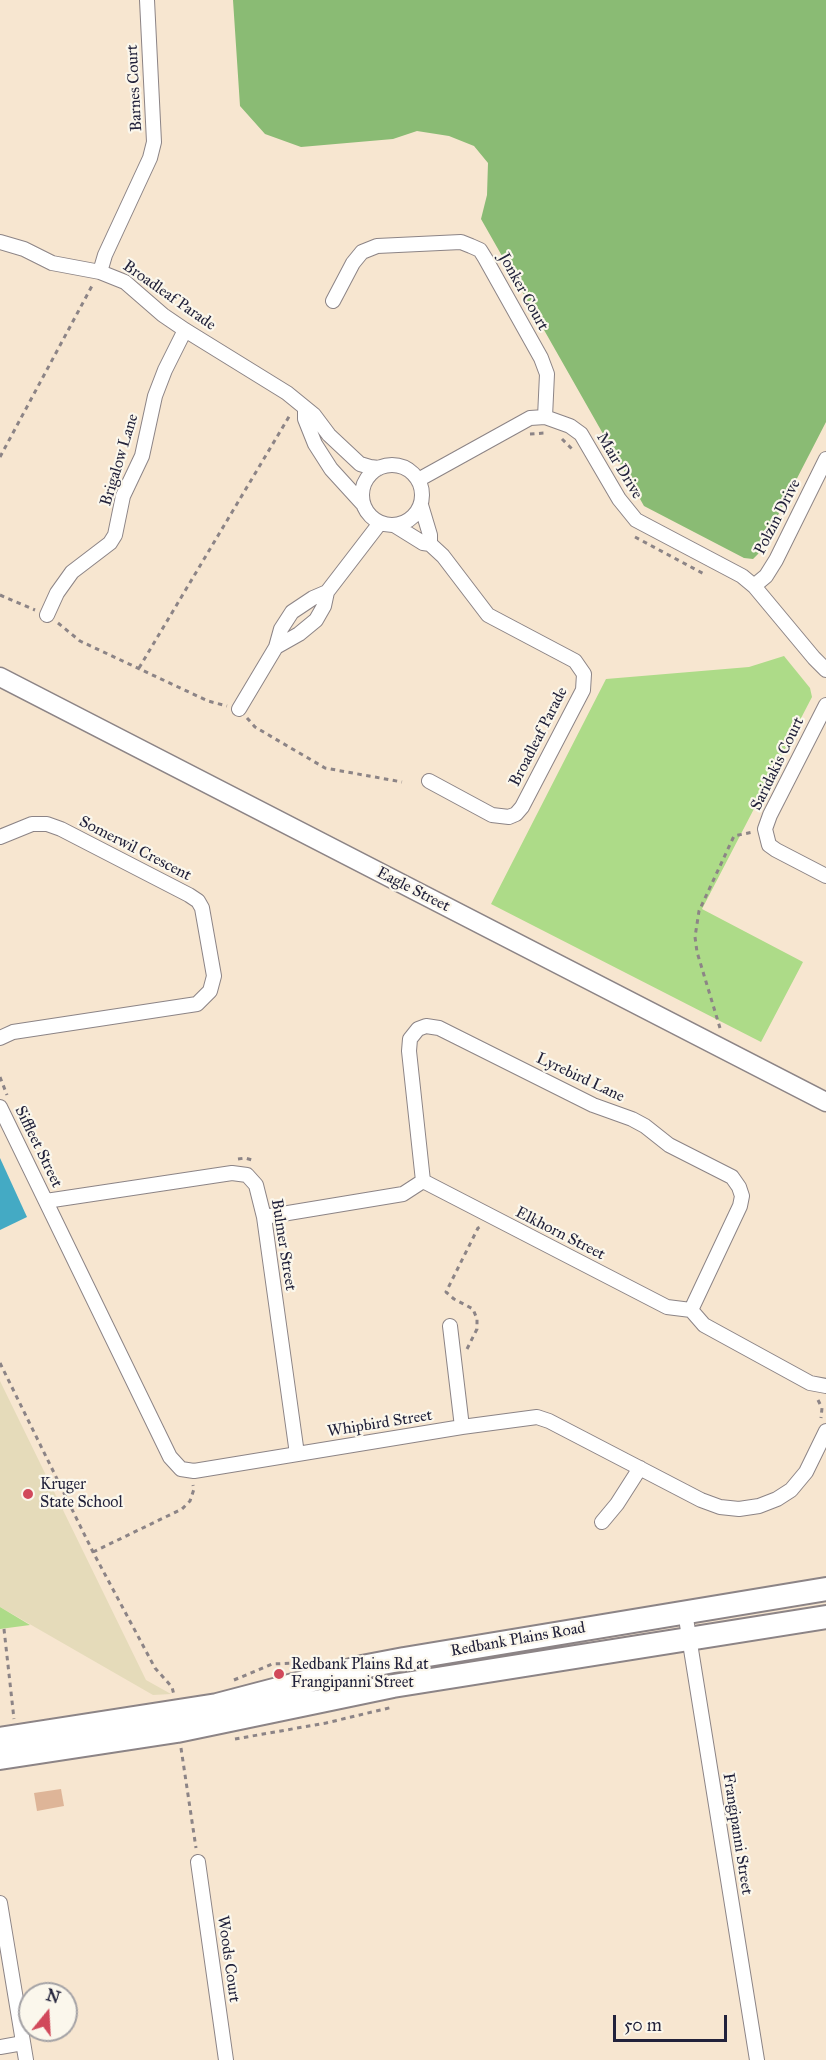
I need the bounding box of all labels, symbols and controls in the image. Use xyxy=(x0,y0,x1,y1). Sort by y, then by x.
street label: Barnes Court xyxy=(123,44,147,132)
street label: Jonker Court xyxy=(494,250,552,334)
street label: Broadleaf Parade xyxy=(119,257,219,335)
street label: Brigalow Lane xyxy=(97,412,143,508)
street label: Mair Drive xyxy=(592,429,646,503)
street label: Polzin Drive xyxy=(751,476,805,558)
street label: Broadleaf Parade xyxy=(506,684,572,790)
street label: Saridakis Court xyxy=(747,714,809,814)
street label: Somerwil Crescent xyxy=(76,812,194,886)
street label: Eagle Street xyxy=(373,863,453,917)
street label: Lyrebird Lane xyxy=(533,1049,627,1107)
street label: Siffleet Street xyxy=(10,1103,66,1191)
street label: Bulmer Street xyxy=(266,1198,300,1292)
street label: Elkhorn Street xyxy=(512,1203,608,1265)
street label: Whipbird Street xyxy=(326,1406,434,1442)
place label: Kruger State School xyxy=(40,1475,123,1513)
marker: Kruger State School xyxy=(21,1487,35,1501)
street label: Redbank Plains Road xyxy=(449,1619,587,1661)
place label: Redbank Plains Rd at Frangipanni Street xyxy=(291,1655,429,1693)
marker: Redbank Plains Rd at Frangipanni Street xyxy=(272,1667,286,1681)
street label: Frangipanni Street xyxy=(718,1772,756,1896)
street label: Woods Court xyxy=(212,1914,244,2004)
north arrow xyxy=(18,1982,78,2042)
text: N xyxy=(44,1985,62,2007)
scale bar xyxy=(616,2003,730,2041)
text: 50 m xyxy=(624,2014,662,2036)

